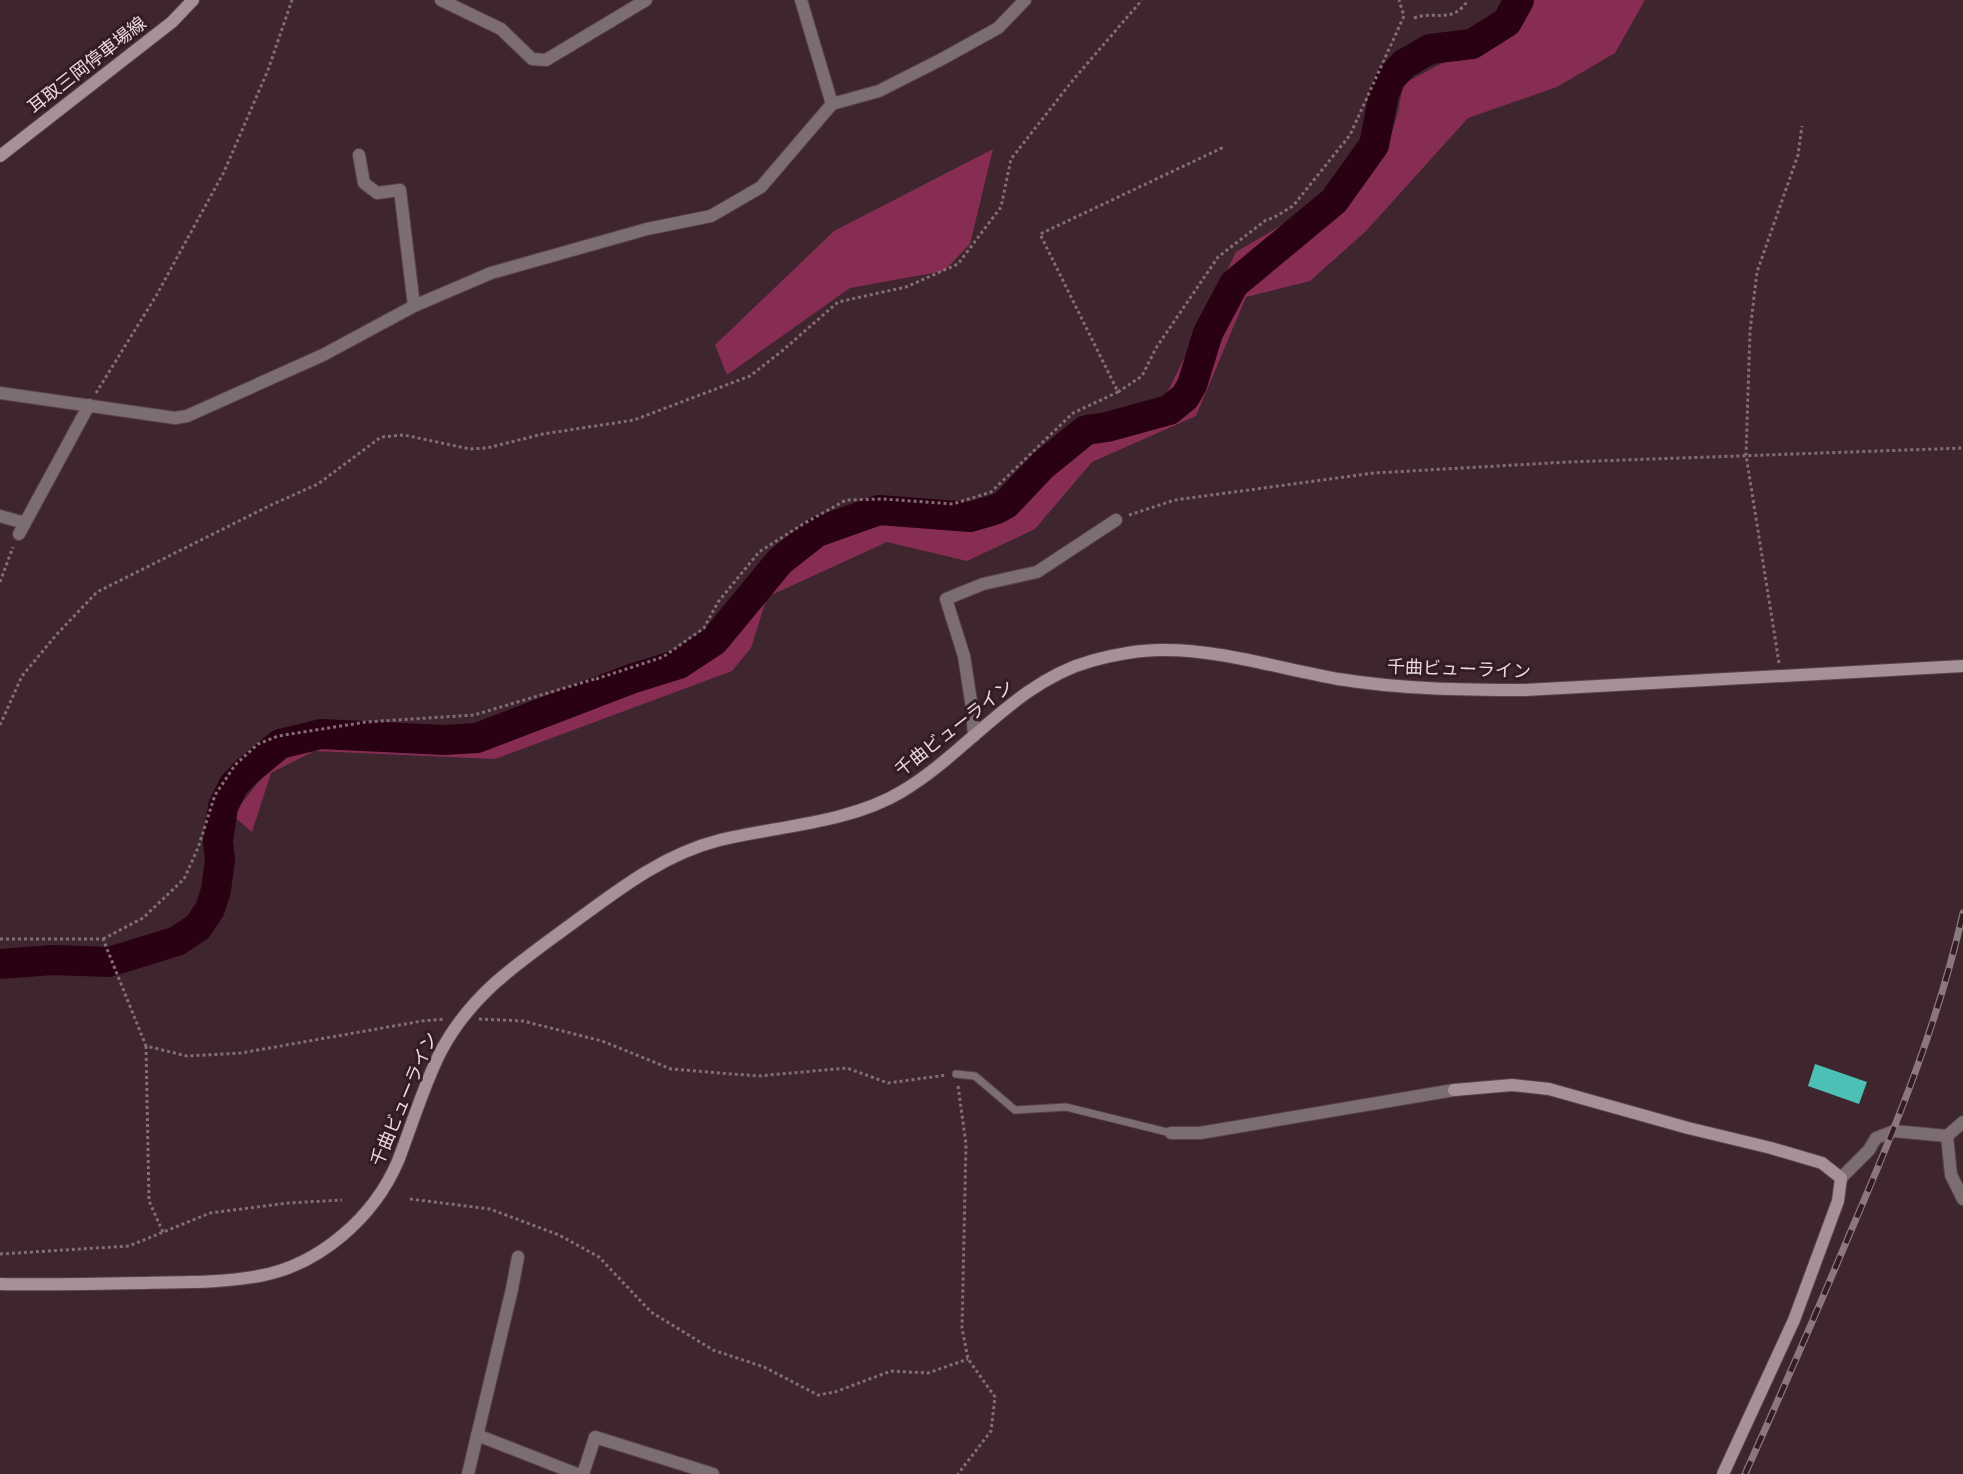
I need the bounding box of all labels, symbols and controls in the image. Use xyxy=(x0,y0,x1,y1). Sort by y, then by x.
street label: 耳取三岡停車場線 xyxy=(23,12,151,118)
street label: 千曲ビューライン xyxy=(1387,655,1531,683)
street label: 千曲ビューライン xyxy=(890,675,1018,781)
street label: 千曲ビューライン xyxy=(366,1028,442,1170)

